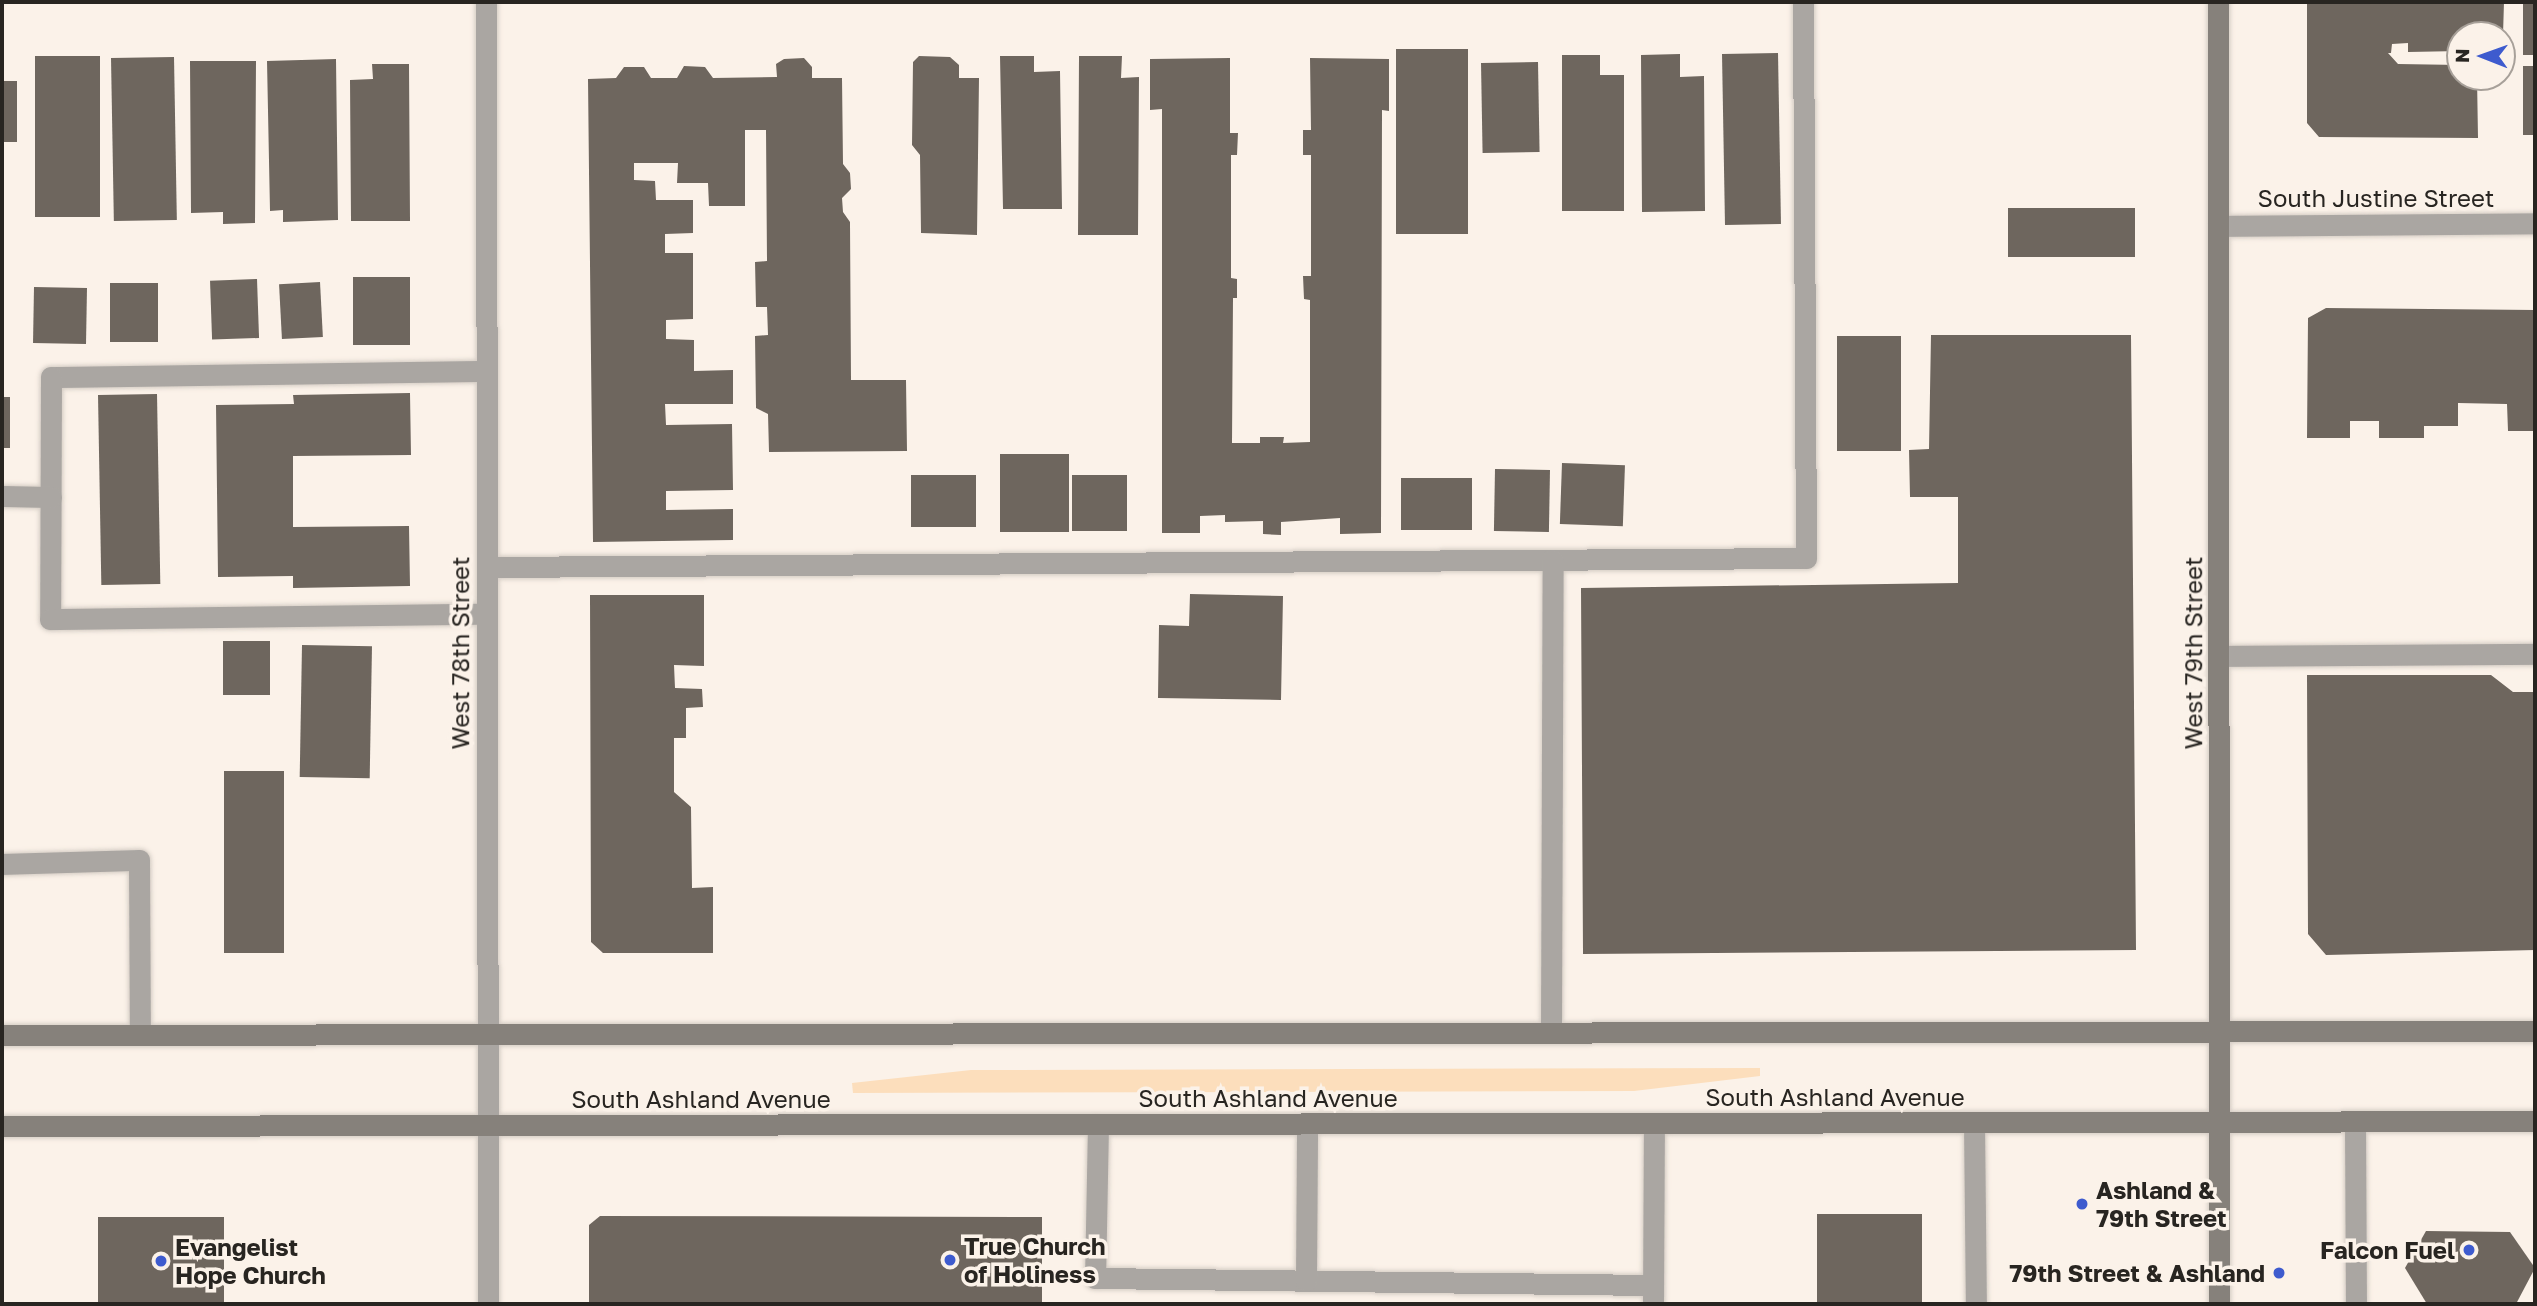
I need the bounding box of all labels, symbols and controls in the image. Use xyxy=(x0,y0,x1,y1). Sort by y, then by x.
north arrow xyxy=(2446,21,2516,91)
text: N xyxy=(2450,48,2473,63)
street label: South Justine Street xyxy=(2258,184,2494,212)
street label: West 78th Street xyxy=(446,556,474,750)
street label: West 79th Street xyxy=(2179,557,2207,749)
street label: South Ashland Avenue xyxy=(1705,1083,1965,1111)
street label: South Ashland Avenue xyxy=(1138,1084,1398,1112)
street label: South Ashland Avenue xyxy=(571,1085,831,1113)
place label: Ashland & 79th Street xyxy=(2096,1176,2227,1232)
marker: Ashland & 79th Street xyxy=(2074,1196,2090,1212)
place label: True Church of Holiness xyxy=(964,1232,1106,1288)
place label: Evangelist Hope Church xyxy=(175,1233,326,1289)
place label: Falcon Fuel xyxy=(2320,1236,2455,1264)
marker: Falcon Fuel xyxy=(2461,1242,2477,1258)
marker: True Church of Holiness xyxy=(942,1252,958,1268)
marker: Evangelist Hope Church xyxy=(153,1253,169,1269)
place label: 79th Street & Ashland xyxy=(2009,1259,2265,1287)
marker: 79th Street & Ashland xyxy=(2271,1265,2287,1281)

